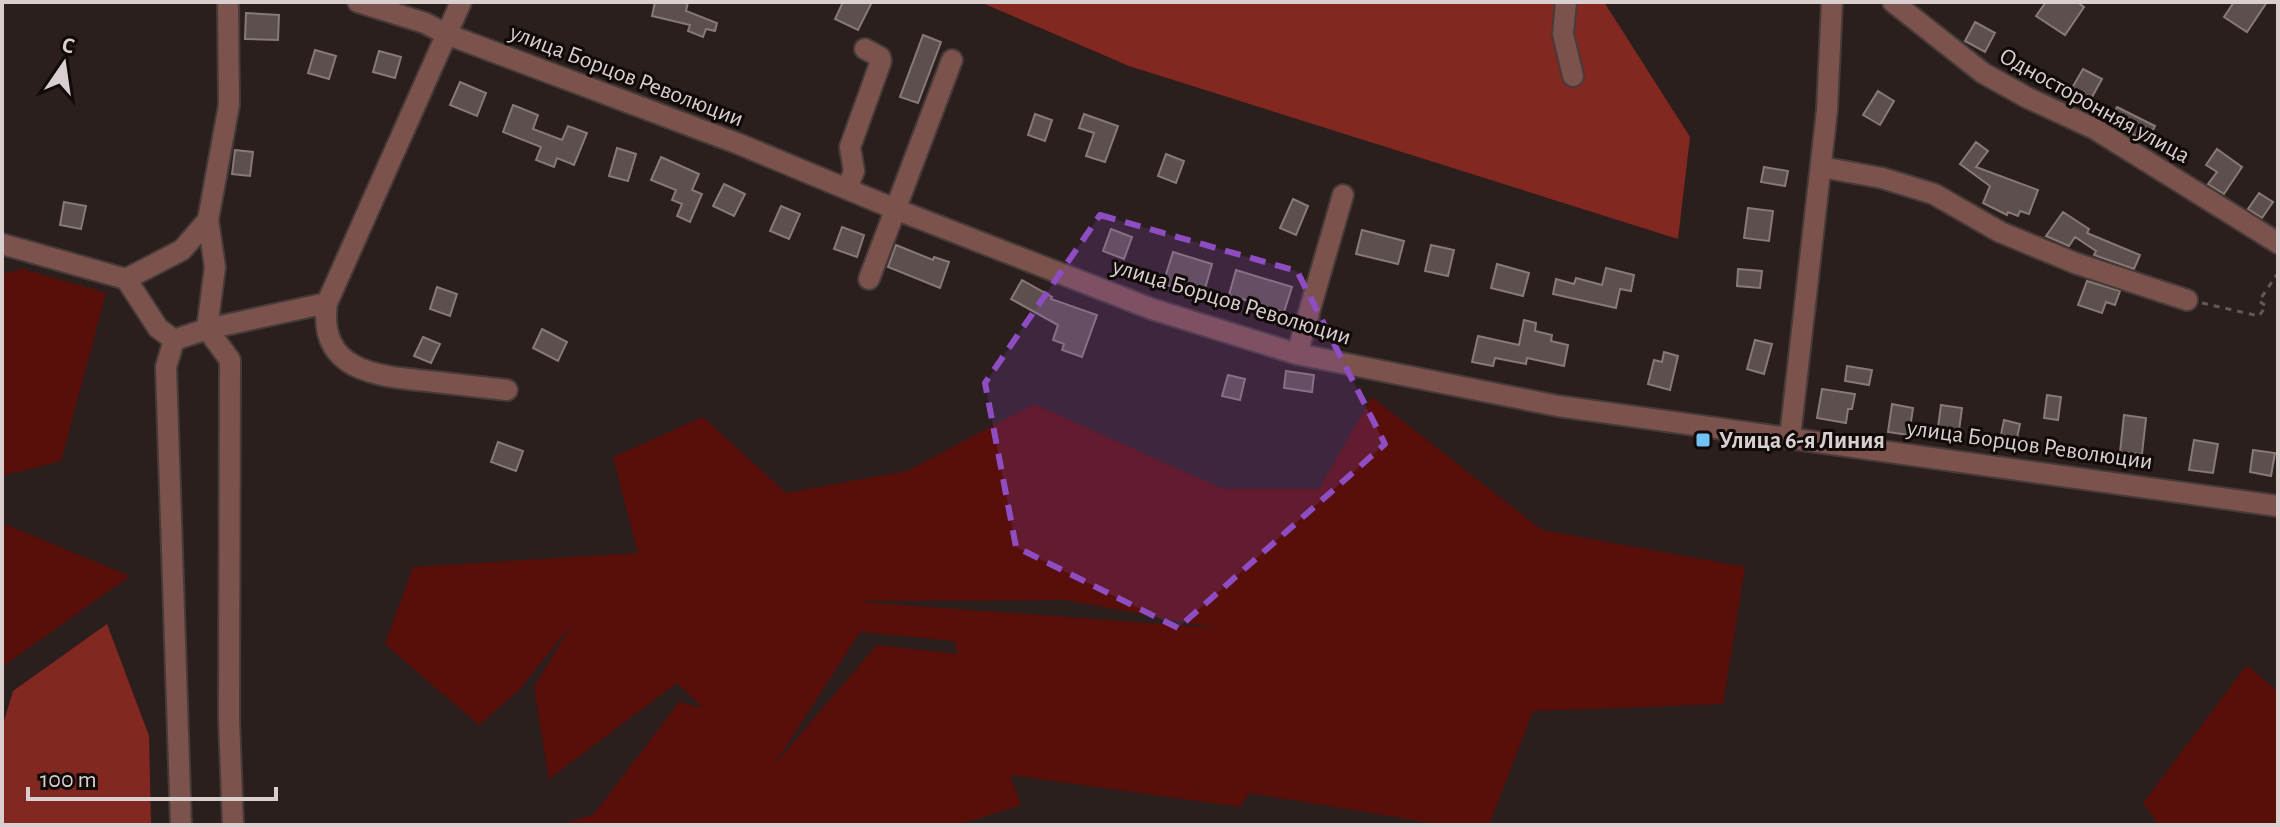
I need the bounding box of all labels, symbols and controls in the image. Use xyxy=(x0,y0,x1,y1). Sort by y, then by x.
street label: улица Борцов Революции xyxy=(506,20,747,132)
north arrow xyxy=(24,24,104,104)
text: С xyxy=(60,33,77,58)
street label: Односторонняя улица xyxy=(1995,44,2194,168)
street label: улица Борцов Революции xyxy=(1109,254,1354,350)
street label: улица Борцов Революции xyxy=(1904,416,2154,474)
place label: Улица 6-я Линия xyxy=(1719,429,1885,453)
marker: Улица 6-я Линия xyxy=(1694,431,1712,449)
scale bar xyxy=(28,751,276,801)
text: 100 m xyxy=(40,768,97,792)

